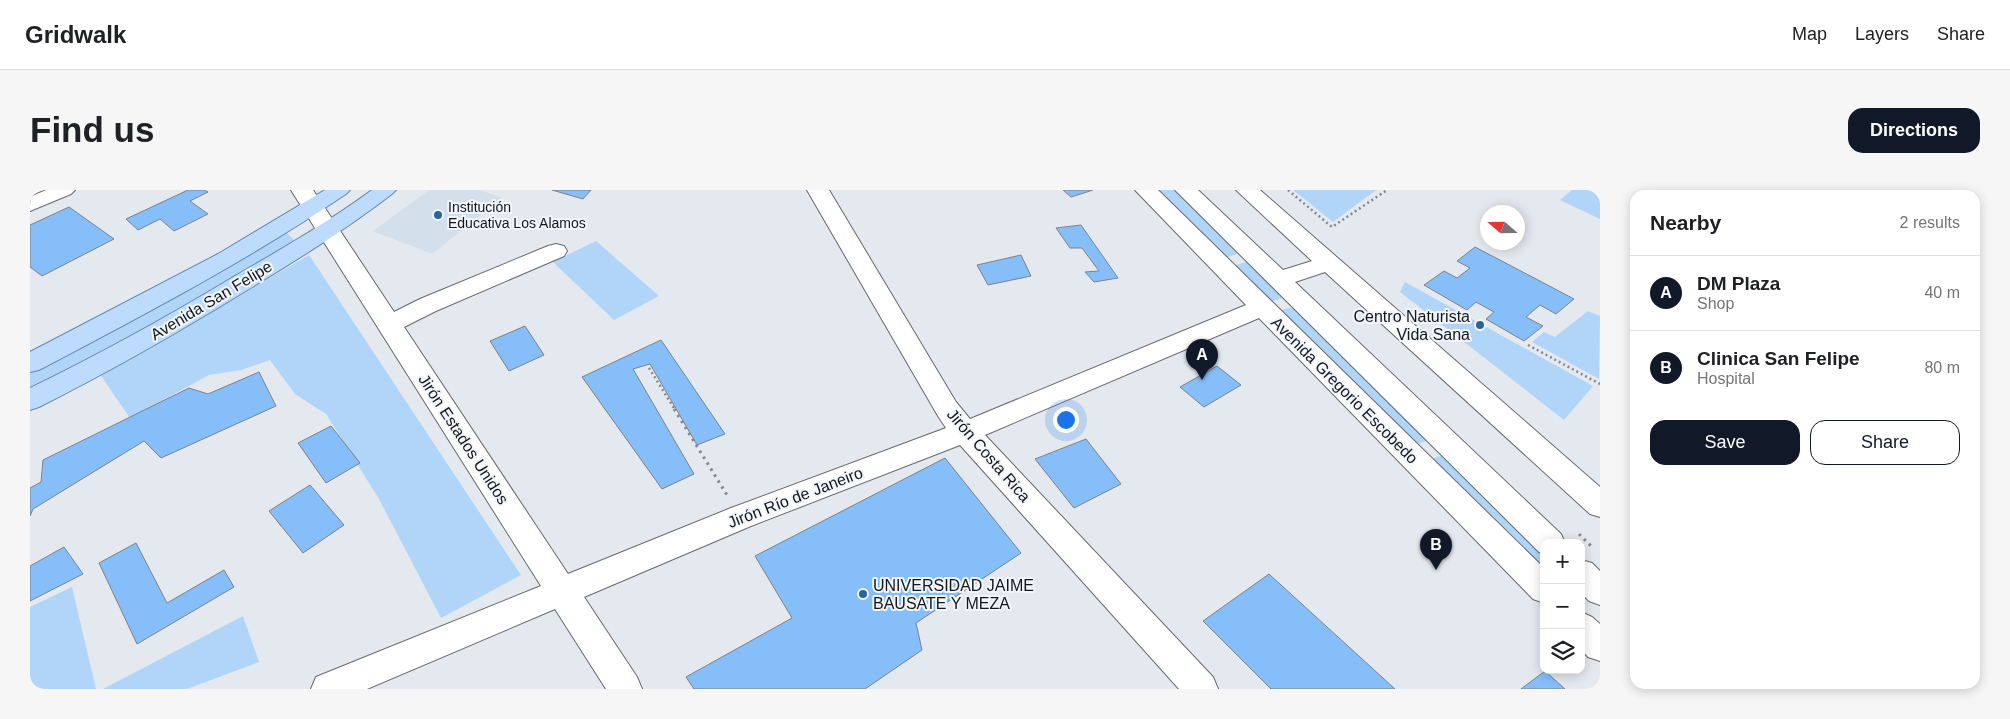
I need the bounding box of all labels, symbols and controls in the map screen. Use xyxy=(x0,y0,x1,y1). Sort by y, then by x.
text: Gridwalk xyxy=(25,21,126,48)
text: Map xyxy=(1792,24,1827,44)
text: Layers xyxy=(1855,24,1909,44)
text: Share xyxy=(1937,24,1985,44)
button: Directions xyxy=(1848,108,1980,153)
text: Find us xyxy=(30,110,154,149)
place label: Institución Educativa Los Alamos xyxy=(448,199,586,231)
north arrow xyxy=(1480,205,1525,250)
marker: Institución Educativa Los Alamos xyxy=(432,209,444,221)
text: Nearby xyxy=(1650,211,1721,234)
text: 2 results xyxy=(1900,214,1960,231)
street label: Avenida San Felipe xyxy=(148,257,275,343)
text: DM Plaza xyxy=(1697,273,1780,294)
text: A xyxy=(1660,284,1672,301)
text: 40 m xyxy=(1924,284,1960,301)
text: Shop xyxy=(1697,295,1734,312)
place label: Centro Naturista Vida Sana xyxy=(1354,308,1470,343)
street label: Avenida Gregorio Escobedo xyxy=(1268,314,1421,467)
marker: Centro Naturista Vida Sana xyxy=(1474,319,1486,331)
pin: A xyxy=(1186,339,1218,380)
text: Clinica San Felipe xyxy=(1697,348,1860,369)
text: B xyxy=(1660,359,1672,376)
text: 80 m xyxy=(1924,359,1960,376)
text: Hospital xyxy=(1697,370,1755,387)
street label: Jirón Estados Unidos xyxy=(415,371,512,507)
street label: Jirón Costa Rica xyxy=(944,405,1034,505)
your location xyxy=(1053,407,1079,433)
button: Save xyxy=(1650,420,1800,465)
button: Share xyxy=(1810,420,1960,465)
street label: Jirón Río de Janeiro xyxy=(725,464,865,531)
pin: B xyxy=(1420,529,1452,570)
map controls xyxy=(1540,539,1585,674)
button: + xyxy=(1540,539,1585,584)
place label: UNIVERSIDAD JAIME BAUSATE Y MEZA xyxy=(873,577,1034,612)
button: − xyxy=(1540,584,1585,629)
marker: UNIVERSIDAD JAIME BAUSATE Y MEZA xyxy=(857,588,869,600)
button: layers xyxy=(1540,629,1585,674)

